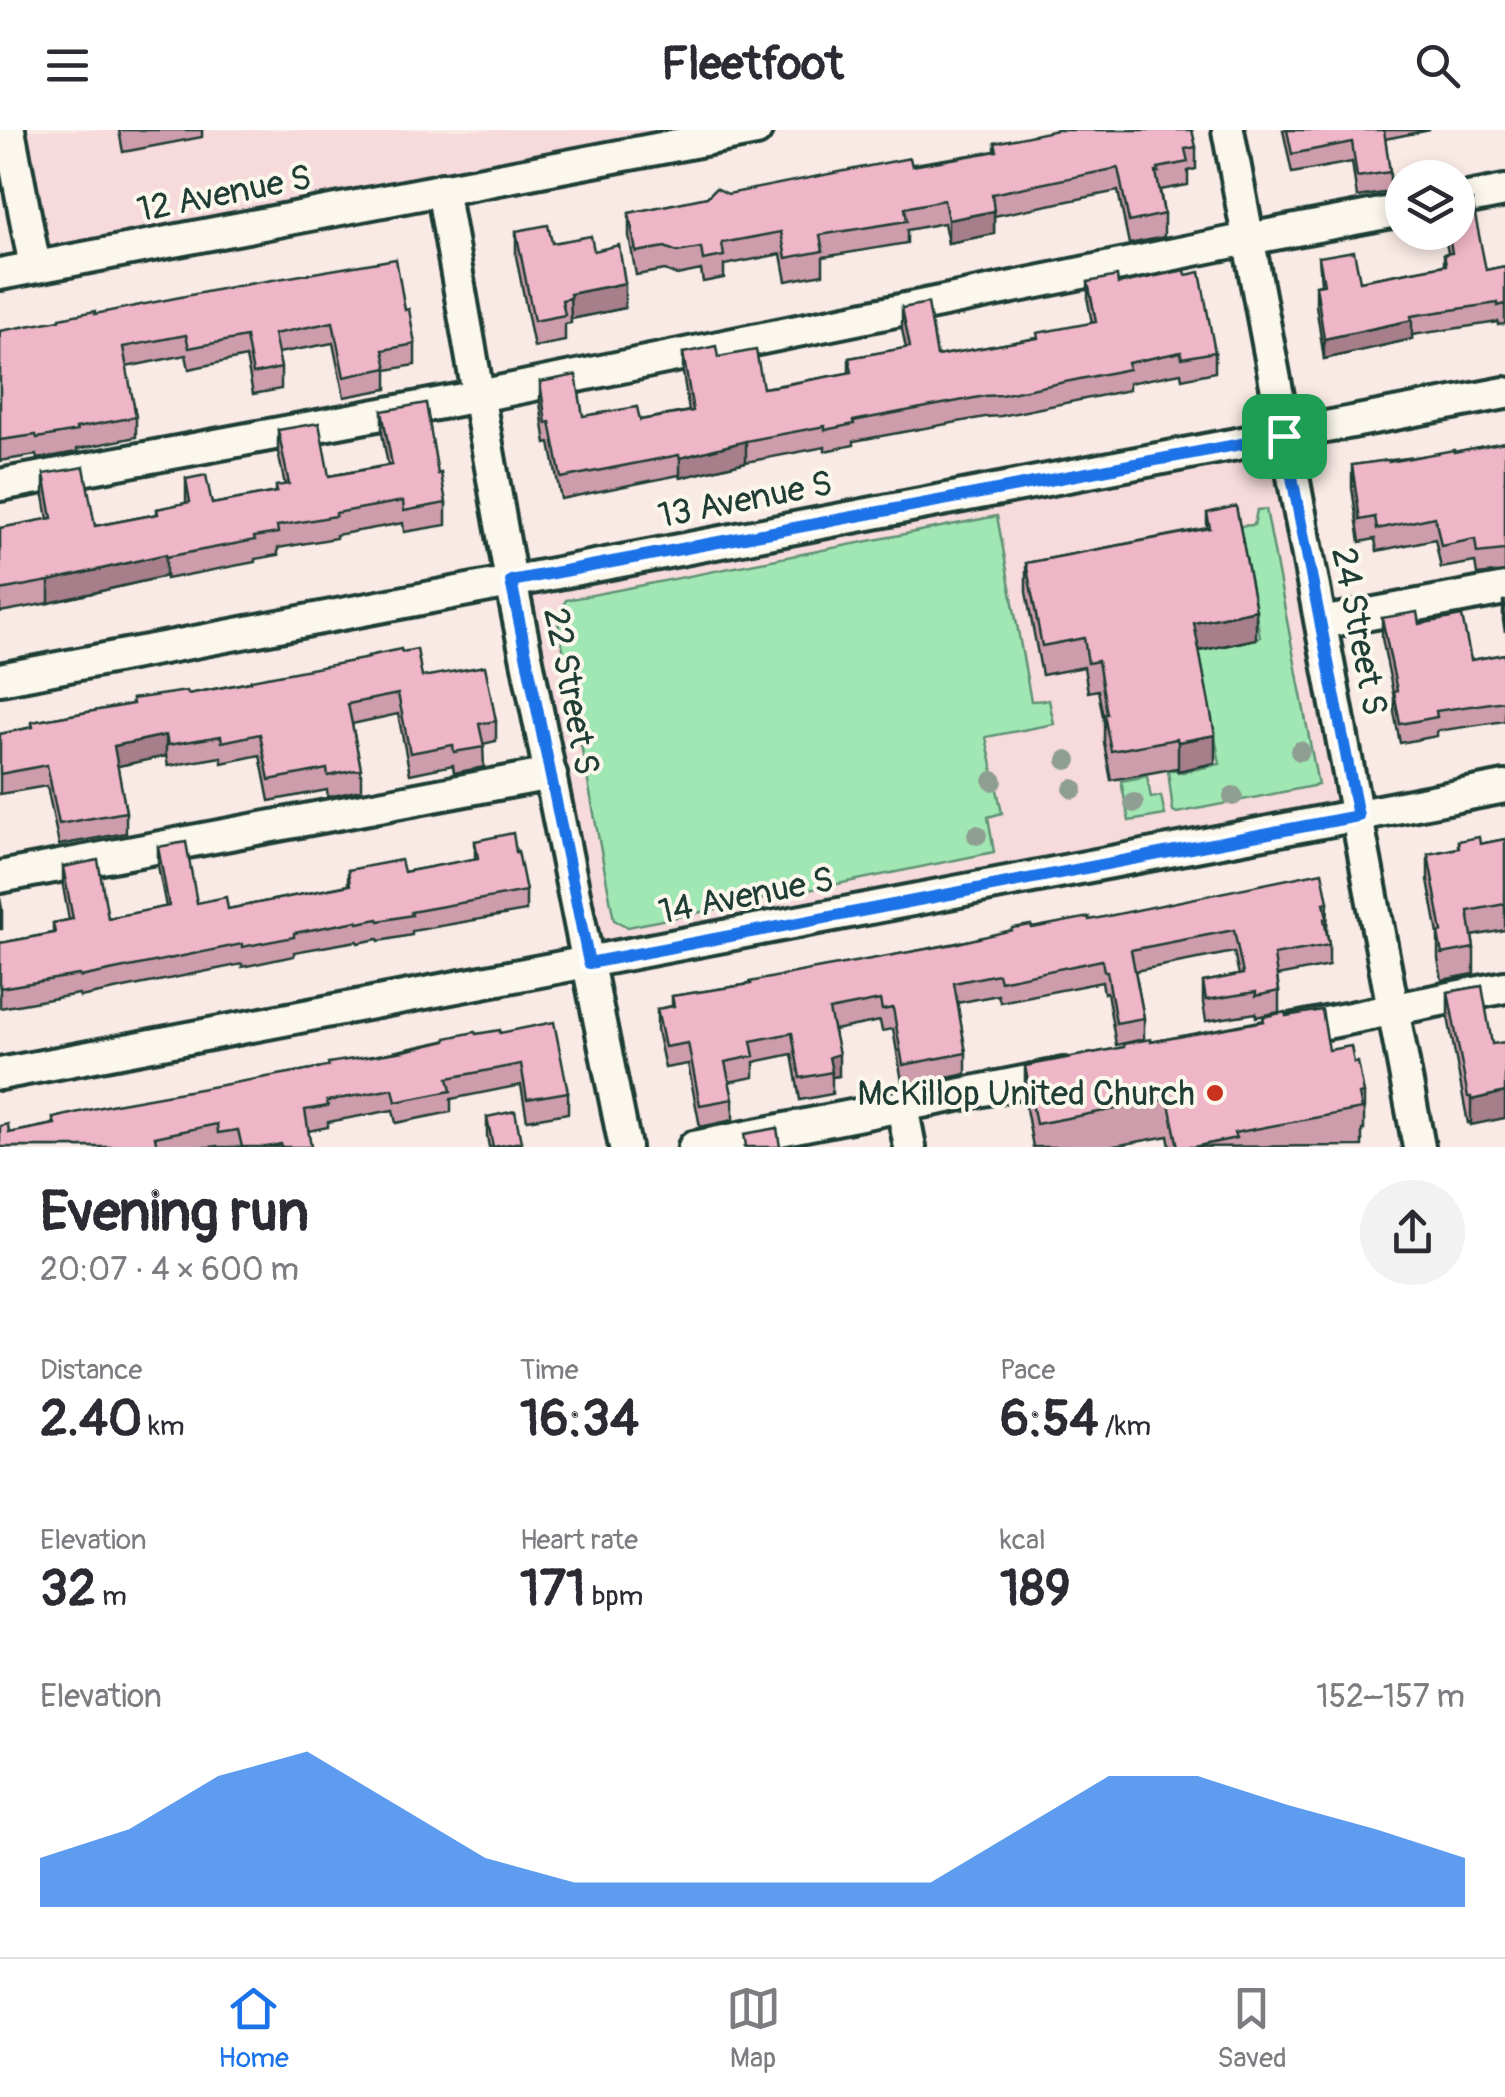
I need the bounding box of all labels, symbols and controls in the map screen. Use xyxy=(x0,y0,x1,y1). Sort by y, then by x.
text: Fleetfoot xyxy=(661,37,844,93)
icon: menu xyxy=(40,38,95,93)
icon: search xyxy=(1410,38,1465,93)
street label: 12 Avenue S xyxy=(133,156,315,232)
map controls xyxy=(1385,160,1475,250)
button: layers xyxy=(1385,160,1475,250)
pin xyxy=(1242,394,1327,479)
icon: arrive xyxy=(1257,409,1312,464)
street label: 13 Avenue S xyxy=(654,462,836,538)
street label: 24 Street S xyxy=(1321,543,1397,719)
street label: 22 Street S xyxy=(533,604,609,779)
street label: 14 Avenue S xyxy=(655,857,837,934)
place label: McKillop United Church xyxy=(857,1072,1195,1116)
marker: McKillop United Church xyxy=(1204,1082,1226,1104)
text: Evening run xyxy=(40,1178,309,1247)
button: share xyxy=(1360,1180,1465,1285)
text: 20:07 · 4 × 600 m xyxy=(40,1250,299,1290)
text: Distance xyxy=(40,1353,142,1388)
text: Time xyxy=(520,1353,579,1388)
text: Pace xyxy=(1000,1353,1055,1388)
text: 2.40 xyxy=(40,1388,142,1451)
text: 16:34 xyxy=(520,1388,639,1451)
text: 6:54 xyxy=(1000,1388,1099,1451)
text: km xyxy=(142,1409,185,1444)
text: /km xyxy=(1099,1409,1151,1444)
text: Elevation xyxy=(40,1523,147,1558)
text: Heart rate xyxy=(520,1523,638,1558)
text: kcal xyxy=(1000,1523,1046,1558)
text: 32 xyxy=(40,1558,96,1621)
text: 171 xyxy=(520,1558,586,1621)
text: 189 xyxy=(1000,1558,1071,1621)
text: m xyxy=(96,1579,127,1614)
text: bpm xyxy=(586,1579,643,1614)
text: Elevation xyxy=(40,1677,162,1717)
text: 152–157 m xyxy=(1316,1677,1465,1717)
tab: Home xyxy=(218,1981,289,2076)
tab: Map xyxy=(726,1981,781,2076)
tab: Saved xyxy=(1217,1981,1287,2076)

